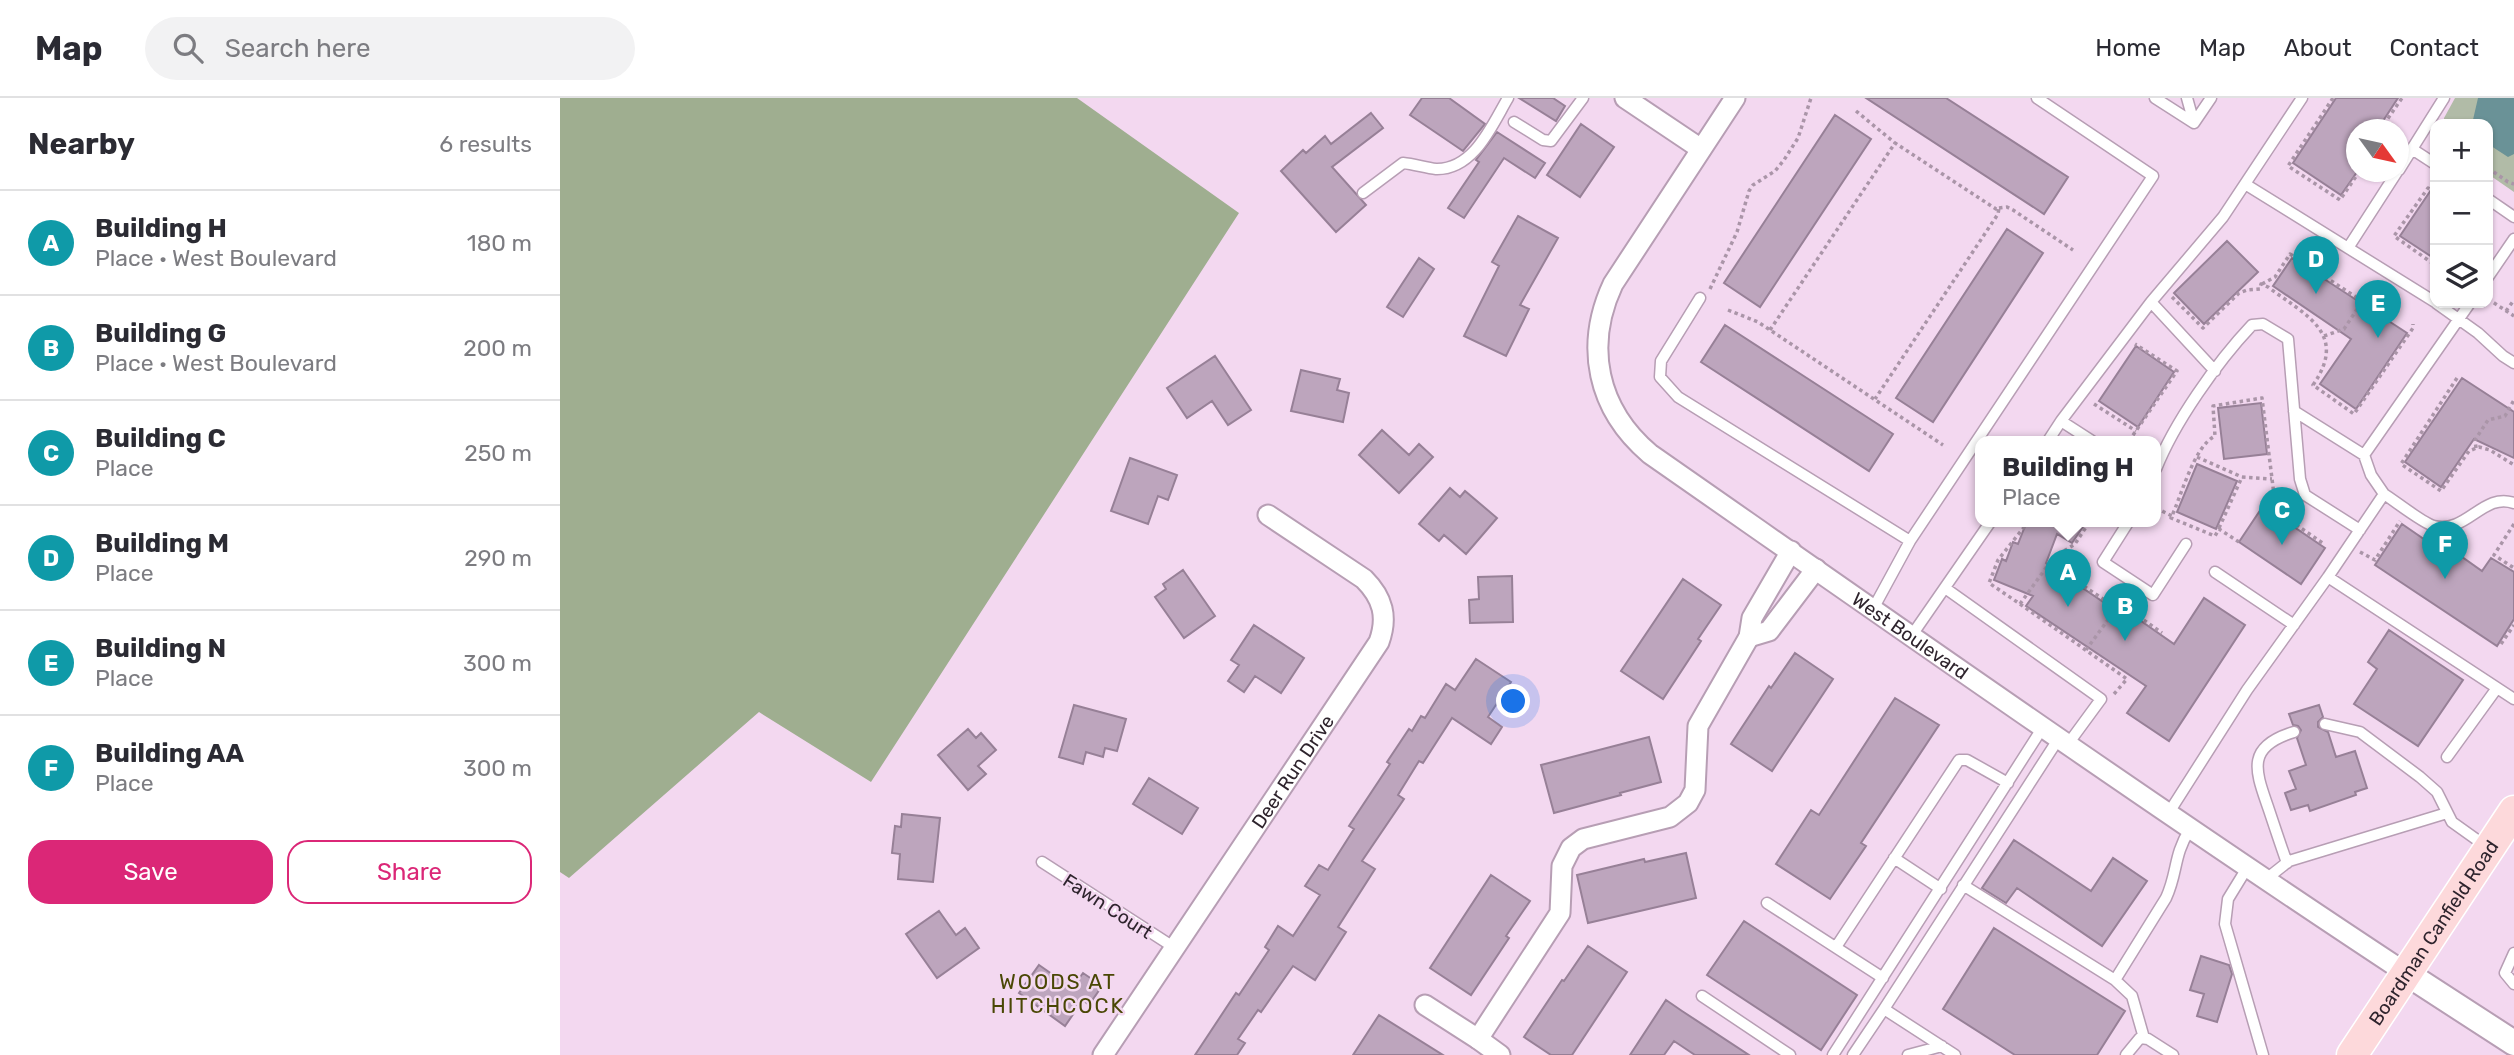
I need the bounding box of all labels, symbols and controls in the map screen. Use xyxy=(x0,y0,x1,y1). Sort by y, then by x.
search box xyxy=(145,17,635,80)
text: Map xyxy=(35,29,103,68)
icon: search xyxy=(169,29,207,67)
text: Search here xyxy=(225,33,370,64)
text: Home xyxy=(2095,34,2161,62)
text: Map xyxy=(2199,34,2246,62)
text: About xyxy=(2284,34,2352,62)
text: Contact xyxy=(2390,34,2479,62)
north arrow xyxy=(2346,119,2409,182)
map controls xyxy=(2430,119,2493,308)
button: + xyxy=(2430,119,2493,182)
text: Nearby xyxy=(28,126,135,162)
text: 6 results xyxy=(439,130,532,158)
button: − xyxy=(2430,182,2493,245)
text: Building H xyxy=(95,213,227,244)
text: A xyxy=(43,229,59,257)
text: 180 m xyxy=(467,229,532,257)
pin: D xyxy=(2293,236,2339,294)
text: Place · West Boulevard xyxy=(95,244,337,272)
button: layers xyxy=(2430,245,2493,308)
pin: E xyxy=(2355,280,2401,338)
text: Building G xyxy=(95,318,226,349)
text: B xyxy=(43,334,59,362)
text: 200 m xyxy=(463,334,532,362)
text: Place · West Boulevard xyxy=(95,349,337,377)
text: Building C xyxy=(95,423,226,454)
popup xyxy=(1975,436,2161,527)
text: C xyxy=(43,439,59,467)
text: 250 m xyxy=(464,439,532,467)
text: Building H xyxy=(2002,452,2134,483)
text: Place xyxy=(95,454,154,482)
text: Place xyxy=(2002,483,2061,511)
pin: C xyxy=(2259,487,2305,545)
pin: F xyxy=(2422,521,2468,579)
text: Building M xyxy=(95,528,229,559)
text: D xyxy=(43,544,59,572)
text: 290 m xyxy=(464,544,532,572)
pin: A xyxy=(2045,549,2091,607)
text: Place xyxy=(95,559,154,587)
pin: B xyxy=(2102,583,2148,641)
street label: West Boulevard xyxy=(1848,588,1972,684)
text: Building N xyxy=(95,633,226,664)
text: E xyxy=(44,649,58,677)
text: 300 m xyxy=(463,649,532,677)
text: Place xyxy=(95,664,154,692)
your location xyxy=(1496,684,1530,718)
street label: Deer Run Drive xyxy=(1247,711,1339,833)
text: Building AA xyxy=(95,738,244,769)
text: F xyxy=(44,754,58,782)
text: 300 m xyxy=(463,754,532,782)
text: Place xyxy=(95,769,154,797)
street label: Boardman Canfield Road xyxy=(2364,836,2503,1030)
button: Save xyxy=(28,840,273,904)
button: Share xyxy=(287,840,532,904)
street label: Fawn Court xyxy=(1059,869,1157,944)
district label: WOODS AT HITCHCOCK xyxy=(991,969,1125,1018)

